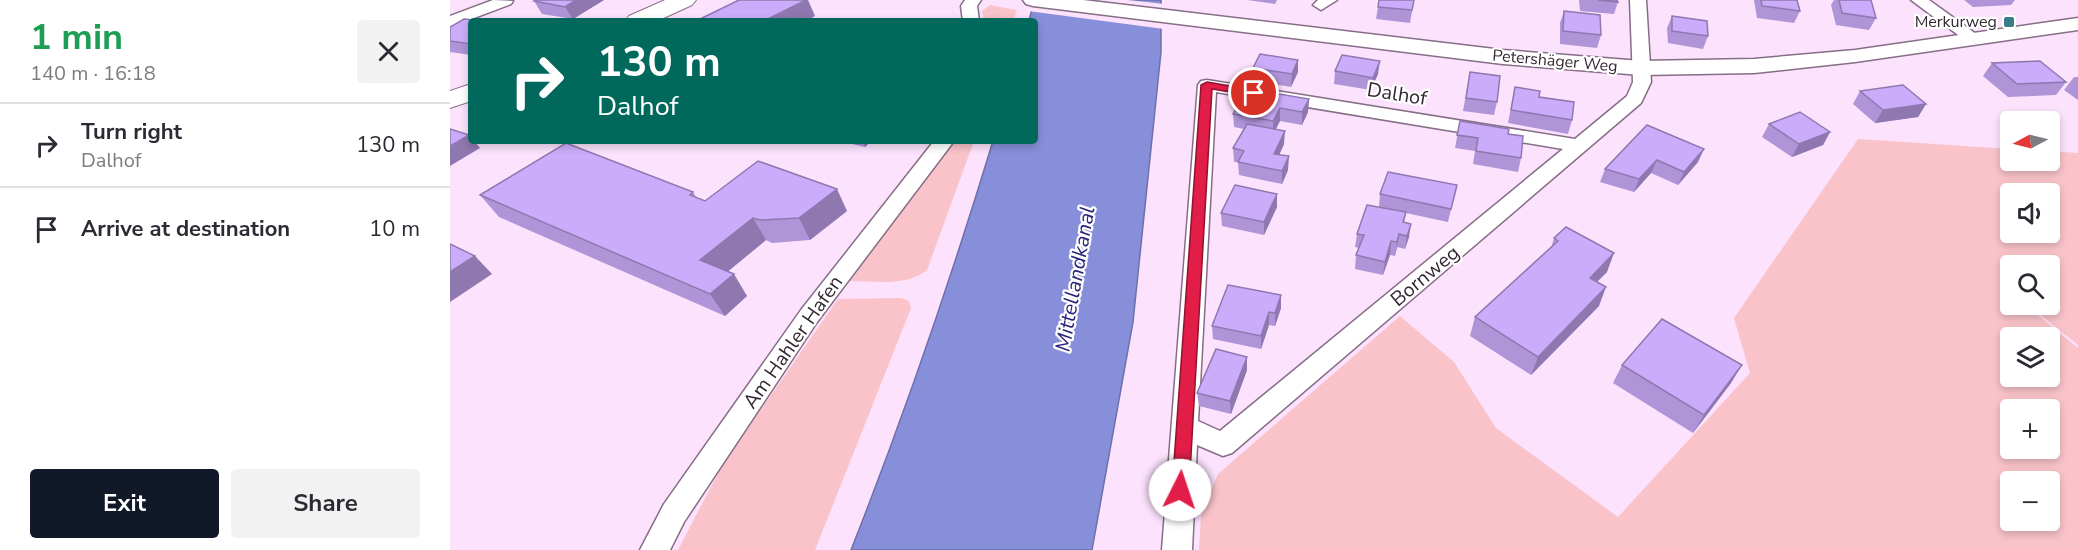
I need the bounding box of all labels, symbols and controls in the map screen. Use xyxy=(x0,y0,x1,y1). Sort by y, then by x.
place label: Merkurweg xyxy=(1915,11,1997,33)
text: 1 min xyxy=(30,13,123,62)
marker: Merkurweg xyxy=(2002,15,2016,29)
button: close xyxy=(357,20,420,83)
text: 130 m xyxy=(597,34,721,91)
icon: right xyxy=(498,42,576,120)
street label: Petershäger Weg xyxy=(1492,45,1618,77)
text: 140 m · 16:18 xyxy=(30,60,156,87)
pin xyxy=(1228,67,1279,118)
icon: arrive xyxy=(1237,76,1270,109)
street label: Dalhof xyxy=(1365,76,1429,112)
text: Dalhof xyxy=(597,88,679,125)
north arrow xyxy=(2000,111,2060,171)
map controls xyxy=(2000,111,2060,531)
text: Turn right xyxy=(81,117,182,147)
icon: right xyxy=(30,129,63,162)
text: 130 m xyxy=(356,130,420,160)
text: Dalhof xyxy=(81,147,141,174)
button: sound xyxy=(2000,183,2060,243)
water label: Mittellandkanal xyxy=(1048,204,1102,354)
icon: arrive xyxy=(30,213,63,246)
text: Arrive at destination xyxy=(81,214,290,244)
text: 10 m xyxy=(369,214,420,244)
street label: Bornweg xyxy=(1385,239,1465,313)
button: search xyxy=(2000,255,2060,315)
street label: Am Hahler Hafen xyxy=(737,270,849,414)
button: layers xyxy=(2000,327,2060,387)
button: + xyxy=(2000,399,2060,459)
position arrow xyxy=(1148,458,1212,522)
button: Exit xyxy=(30,469,219,538)
button: Share xyxy=(231,469,420,538)
button: − xyxy=(2000,471,2060,531)

